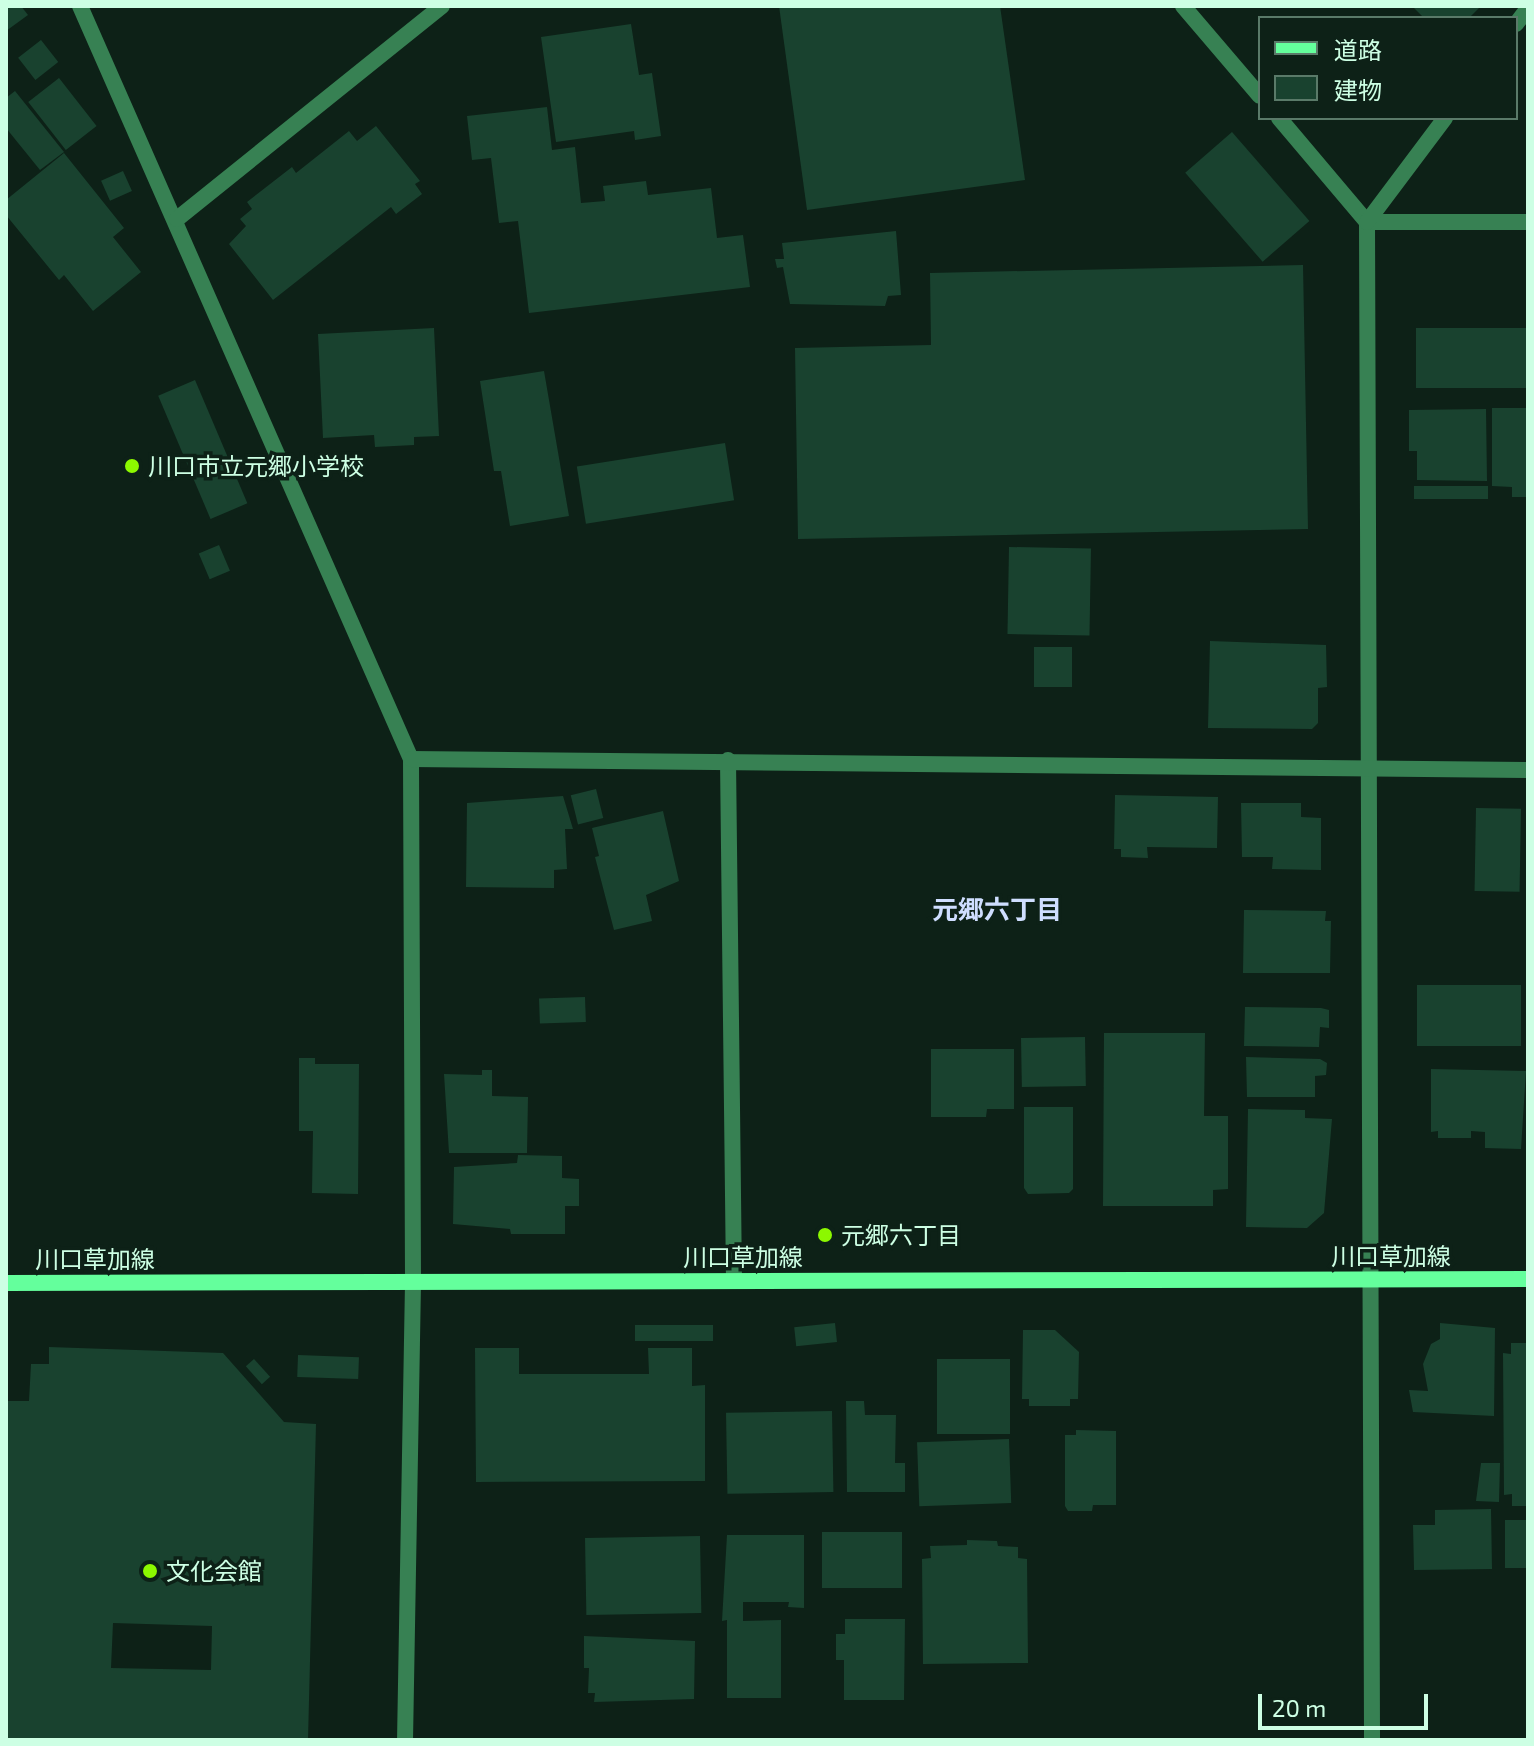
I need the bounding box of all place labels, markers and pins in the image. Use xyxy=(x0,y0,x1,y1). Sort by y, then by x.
place label: 川口市立元郷小学校 xyxy=(148,452,364,480)
marker: 川口市立元郷小学校 xyxy=(123,457,141,475)
place label: 元郷六丁目 xyxy=(841,1221,961,1249)
marker: 元郷六丁目 xyxy=(816,1226,834,1244)
place label: 文化会館 xyxy=(166,1557,262,1585)
marker: 文化会館 xyxy=(141,1562,159,1580)

